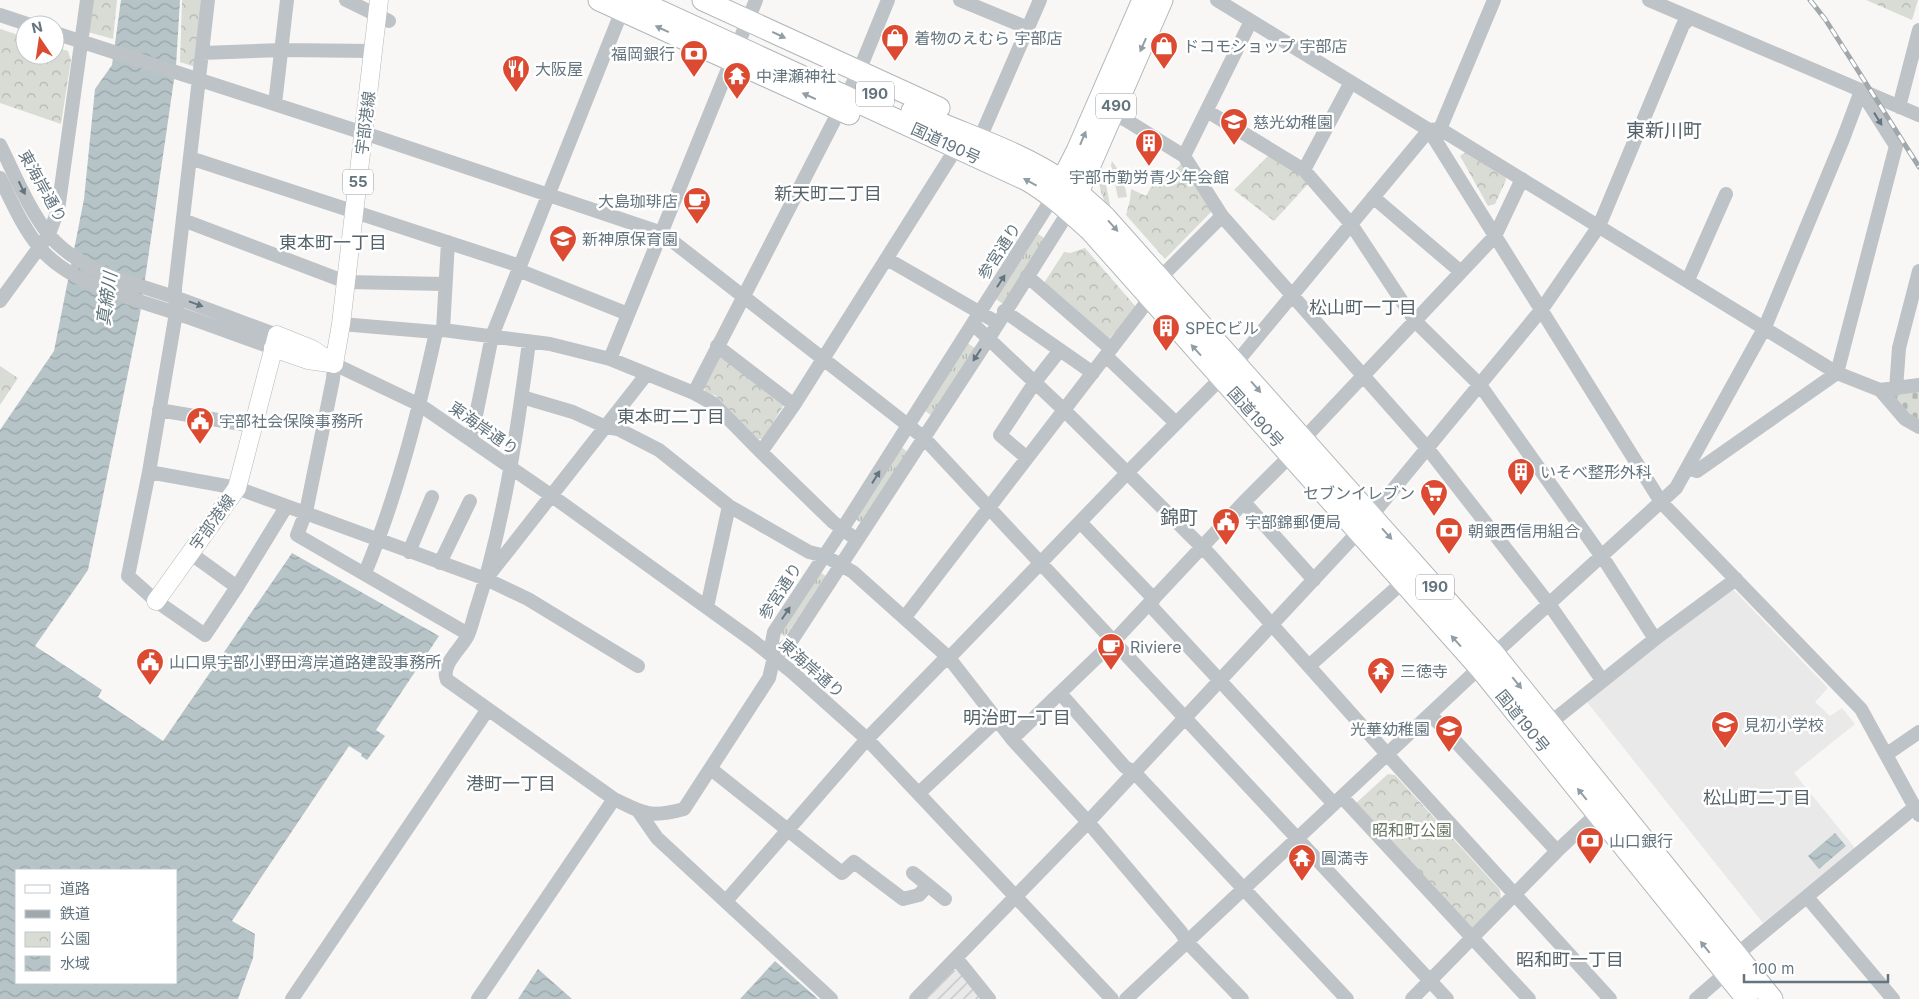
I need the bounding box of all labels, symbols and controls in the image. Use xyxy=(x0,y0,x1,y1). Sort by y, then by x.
north arrow xyxy=(15,15,65,65)
text: N xyxy=(30,17,44,36)
shop icon: 着物のえむら 宇部店 xyxy=(880,23,910,62)
one-way arrow xyxy=(654,25,669,33)
place label: 着物のえむら 宇部店 xyxy=(914,28,1063,48)
one-way arrow xyxy=(772,31,786,39)
shop icon: ドコモショップ 宇部店 xyxy=(1149,31,1179,70)
place label: ドコモショップ 宇部店 xyxy=(1183,36,1348,56)
one-way arrow xyxy=(1138,38,1146,52)
bank icon: 福岡銀行 xyxy=(679,39,709,78)
place label: 福岡銀行 xyxy=(611,44,675,64)
restaurant icon: 大阪屋 xyxy=(501,54,531,93)
place label: 大阪屋 xyxy=(535,59,583,79)
temple icon: 中津瀬神社 xyxy=(722,61,752,100)
place label: 中津瀬神社 xyxy=(756,66,836,86)
road number: 190 xyxy=(856,82,894,106)
street label: 宇部港線 xyxy=(351,90,379,156)
one-way arrow xyxy=(802,92,816,100)
road number: 490 xyxy=(1096,94,1136,118)
school or university icon: 慈光幼稚園 xyxy=(1219,107,1249,146)
place label: 慈光幼稚園 xyxy=(1253,112,1333,132)
one-way arrow xyxy=(1873,112,1883,125)
street label: 国道190号 xyxy=(908,118,984,168)
district label: 東新川町 xyxy=(1626,119,1702,142)
building icon: 宇部市勤労青少年会館 xyxy=(1134,128,1164,167)
one-way arrow xyxy=(1080,131,1088,145)
street label: 東海岸通り xyxy=(15,146,71,226)
place label: 宇部市勤労青少年会館 xyxy=(1069,167,1229,187)
road number: 55 xyxy=(343,170,373,194)
one-way arrow xyxy=(1023,178,1037,186)
one-way arrow xyxy=(18,181,26,195)
district label: 新天町二丁目 xyxy=(774,183,882,204)
cafe icon: 大島珈琲店 xyxy=(682,186,712,225)
place label: 大島珈琲店 xyxy=(598,191,678,211)
street label: 参宮通り xyxy=(973,219,1025,283)
one-way arrow xyxy=(1107,220,1119,232)
school or university icon: 新神原保育園 xyxy=(548,224,578,263)
place label: 新神原保育園 xyxy=(582,229,678,249)
district label: 東本町一丁目 xyxy=(279,232,387,253)
water label: 真締川 xyxy=(92,269,121,327)
one-way arrow xyxy=(996,274,1005,287)
district label: 松山町一丁目 xyxy=(1309,297,1417,318)
one-way arrow xyxy=(188,301,203,309)
building icon: SPECビル xyxy=(1151,313,1181,352)
place label: SPECビル xyxy=(1185,318,1259,338)
one-way arrow xyxy=(1191,344,1202,357)
one-way arrow xyxy=(972,348,982,362)
one-way arrow xyxy=(1251,380,1262,393)
street label: 国道190号 xyxy=(1224,383,1288,451)
street label: 東海岸通り xyxy=(445,397,523,459)
public building icon: 宇部社会保険事務所 xyxy=(185,406,215,445)
district label: 東本町二丁目 xyxy=(617,406,725,427)
place label: 宇部社会保険事務所 xyxy=(219,411,363,431)
building icon: いそべ整形外科 xyxy=(1506,457,1536,496)
place label: いそべ整形外科 xyxy=(1540,462,1652,482)
one-way arrow xyxy=(871,470,880,483)
supermarket icon: セブンイレブン xyxy=(1419,478,1449,517)
place label: セブンイレブン xyxy=(1303,483,1415,503)
street label: 宇部港線 xyxy=(185,490,239,554)
district label: 錦町 xyxy=(1160,506,1198,529)
public building icon: 宇部錦郵便局 xyxy=(1211,507,1241,546)
place label: 宇部錦郵便局 xyxy=(1245,512,1341,532)
bank icon: 朝銀西信用組合 xyxy=(1434,516,1464,555)
place label: 朝銀西信用組合 xyxy=(1468,521,1580,541)
one-way arrow xyxy=(1382,528,1393,541)
street label: 参宮通り xyxy=(754,559,806,623)
road number: 190 xyxy=(1416,574,1454,600)
one-way arrow xyxy=(782,606,791,619)
cafe icon: Riviere xyxy=(1096,632,1126,671)
street label: 東海岸通り xyxy=(775,634,849,702)
one-way arrow xyxy=(1450,635,1462,647)
place label: Riviere xyxy=(1130,637,1181,657)
public building icon: 山口県宇部小野田湾岸道路建設事務所 xyxy=(135,647,165,686)
place label: 山口県宇部小野田湾岸道路建設事務所 xyxy=(169,652,441,672)
temple icon: 三徳寺 xyxy=(1366,656,1396,695)
place label: 三徳寺 xyxy=(1400,661,1448,681)
one-way arrow xyxy=(1512,676,1523,689)
street label: 国道190号 xyxy=(1492,686,1554,756)
district label: 明治町一丁目 xyxy=(963,707,1071,728)
school or university icon: 見初小学校 xyxy=(1710,710,1740,749)
school or university icon: 光華幼稚園 xyxy=(1434,714,1464,753)
place label: 見初小学校 xyxy=(1744,715,1824,735)
place label: 光華幼稚園 xyxy=(1350,719,1430,739)
district label: 港町一丁目 xyxy=(466,773,556,794)
one-way arrow xyxy=(1576,787,1587,800)
district label: 松山町二丁目 xyxy=(1703,787,1811,808)
park label: 昭和町公園 xyxy=(1372,820,1452,840)
bank icon: 山口銀行 xyxy=(1575,826,1605,865)
place label: 山口銀行 xyxy=(1609,831,1673,851)
temple icon: 圓満寺 xyxy=(1287,843,1317,882)
place label: 圓満寺 xyxy=(1321,848,1369,868)
legend xyxy=(15,869,178,984)
text: 道路 xyxy=(60,879,90,898)
text: 鉄道 xyxy=(60,904,90,923)
text: 公園 xyxy=(60,929,90,948)
one-way arrow xyxy=(1700,941,1711,954)
district label: 昭和町一丁目 xyxy=(1516,949,1624,970)
scale bar xyxy=(1744,952,1888,984)
text: 水域 xyxy=(60,954,90,973)
text: 100 m xyxy=(1752,959,1794,978)

